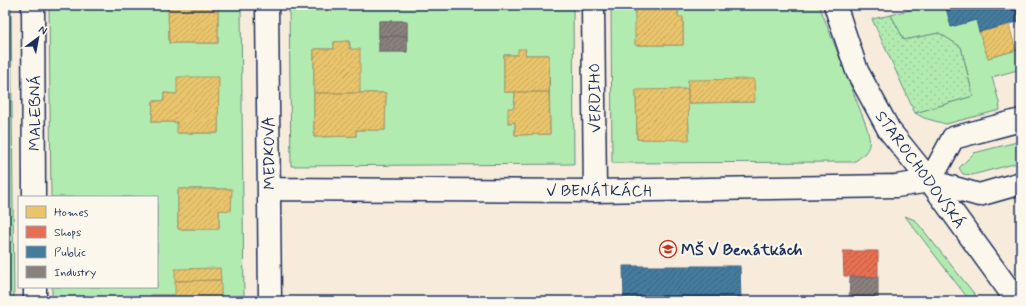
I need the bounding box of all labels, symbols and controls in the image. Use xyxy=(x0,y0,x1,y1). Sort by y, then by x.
north arrow xyxy=(18,18,58,58)
text: N xyxy=(36,22,50,38)
street label: VERDIHO xyxy=(584,63,607,133)
street label: MALEBNÁ xyxy=(25,75,46,151)
street label: STAROCHODOVSKÁ xyxy=(870,107,970,233)
street label: MEDKOVA xyxy=(258,116,281,190)
street label: V BENÁTKÁCH xyxy=(546,181,652,202)
legend xyxy=(18,196,158,288)
text: Homes xyxy=(54,205,89,221)
text: Shops xyxy=(54,225,81,241)
school or university icon: MŠ V Benátkách xyxy=(658,239,678,259)
place label: MŠ V Benátkách xyxy=(681,240,803,261)
text: Public xyxy=(54,245,86,261)
text: Industry xyxy=(54,265,96,281)

